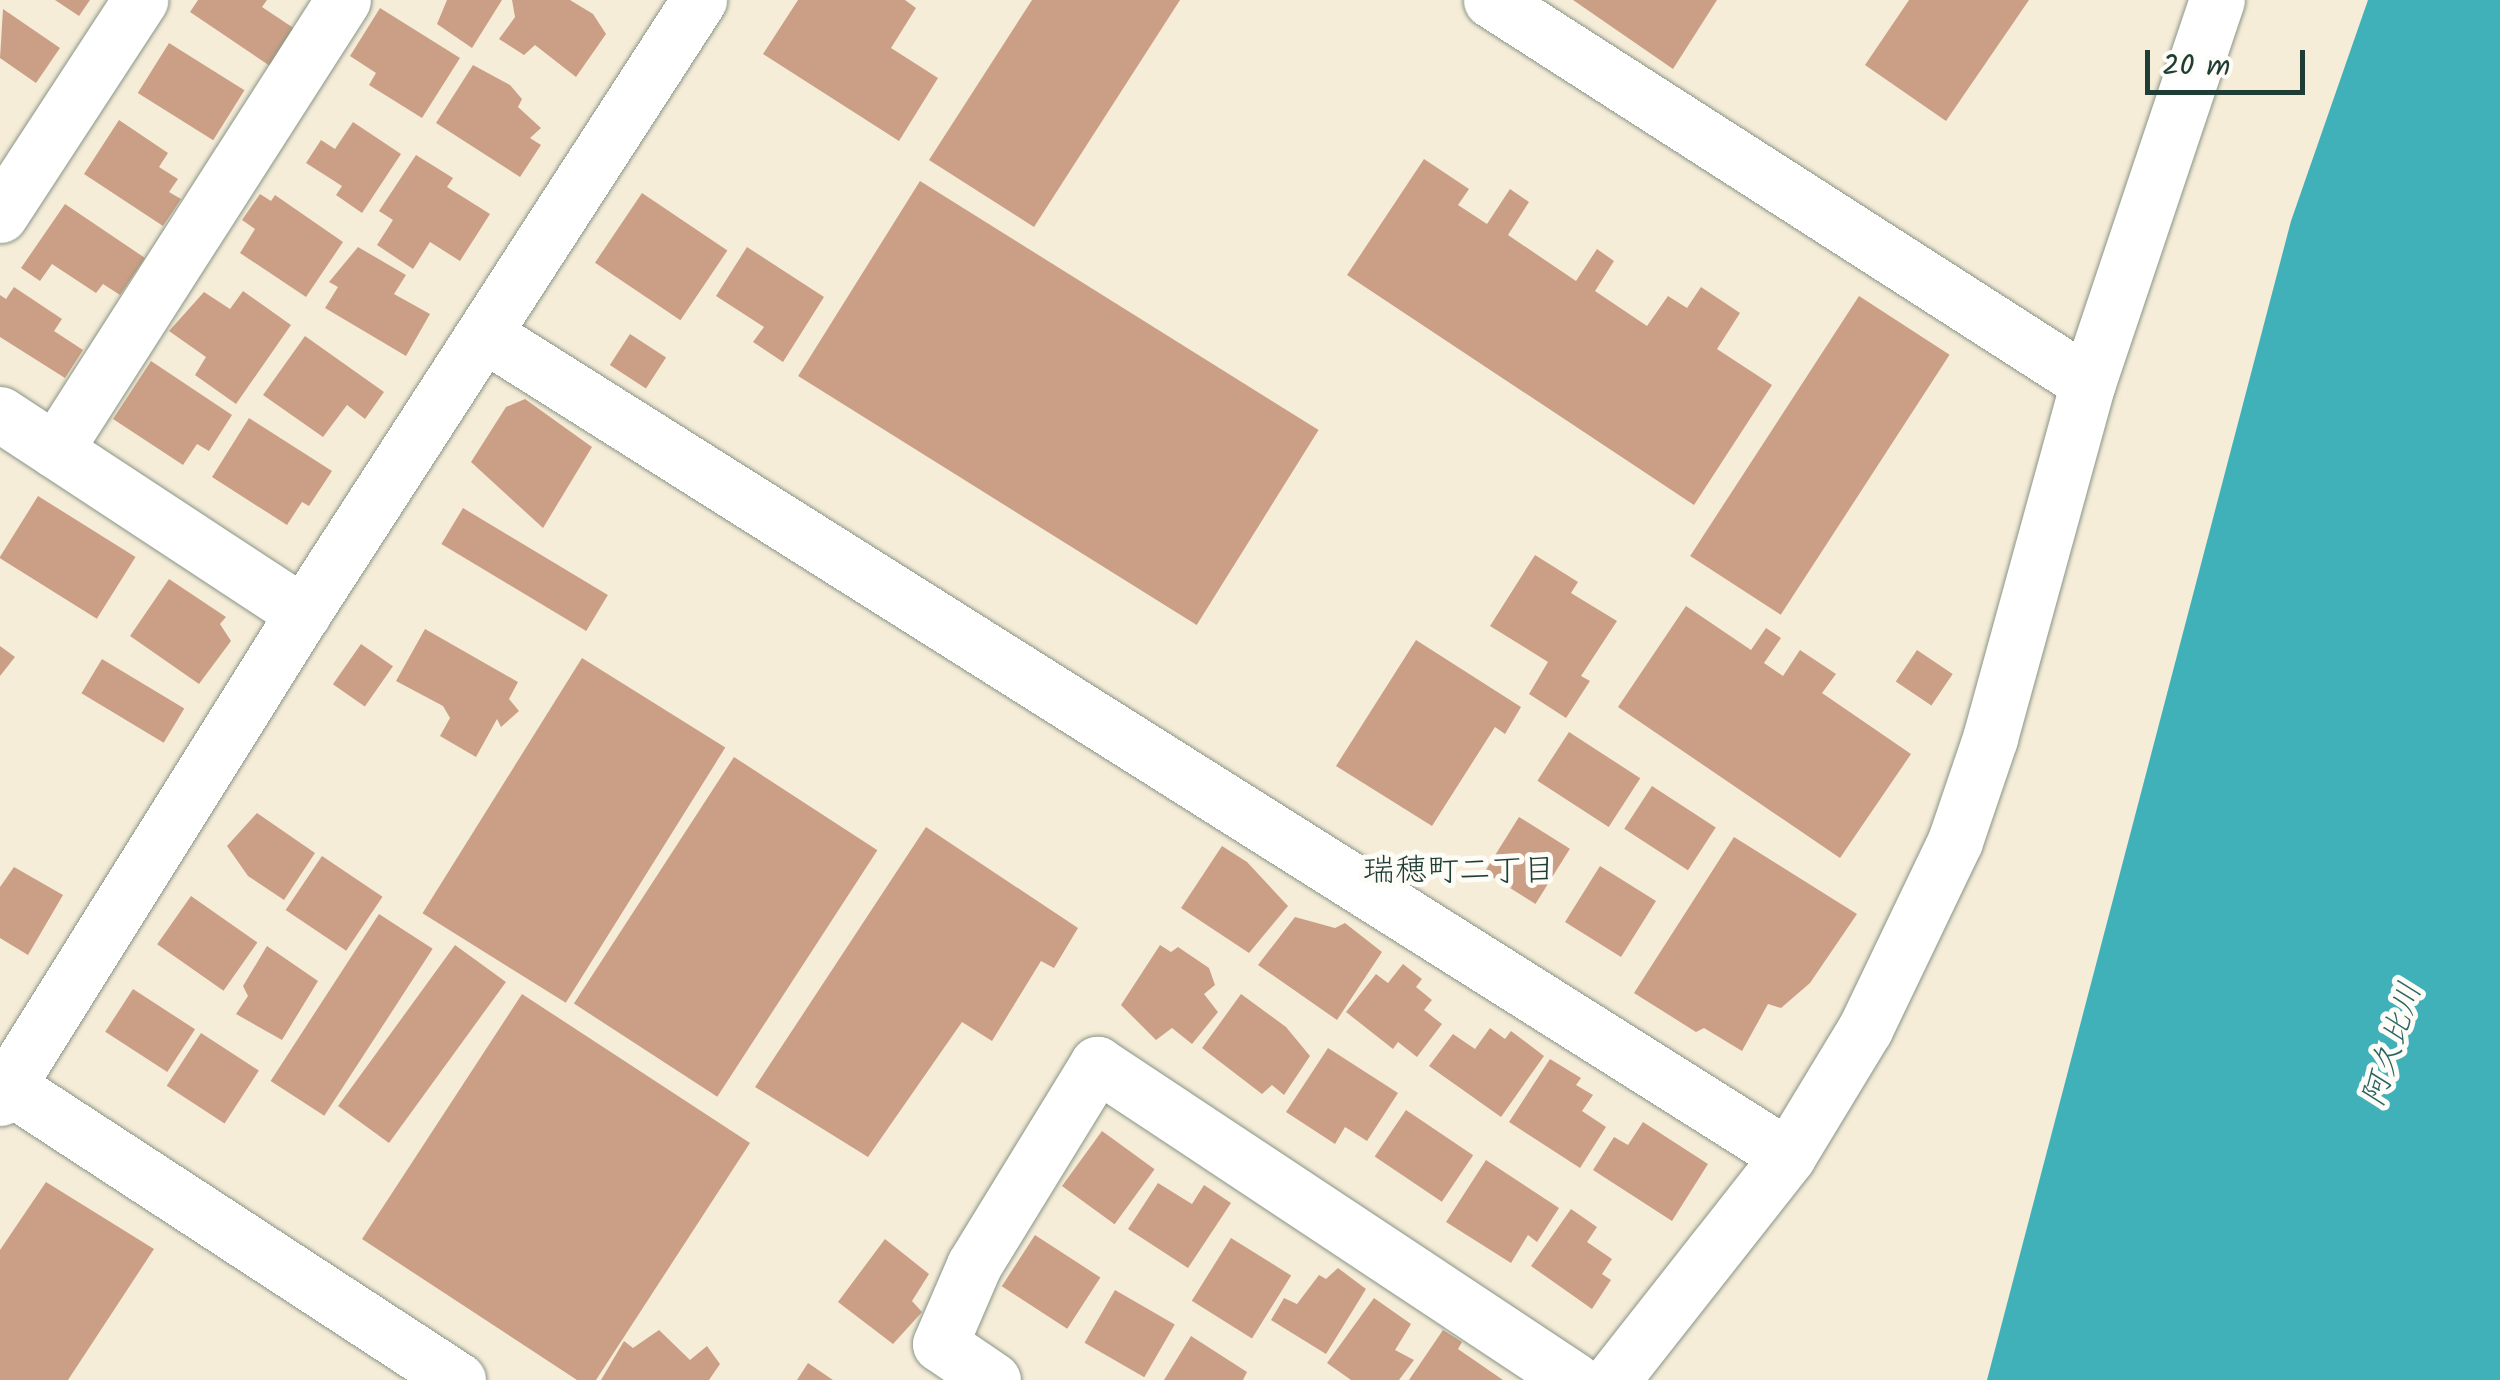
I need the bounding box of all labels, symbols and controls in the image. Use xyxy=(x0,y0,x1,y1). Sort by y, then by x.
scale bar xyxy=(2150,30,2310,92)
text: 20 m xyxy=(2162,43,2230,91)
district label: 瑞穂町二丁目 xyxy=(1363,853,1555,891)
water label: 阿久比川 xyxy=(2356,978,2432,1112)

